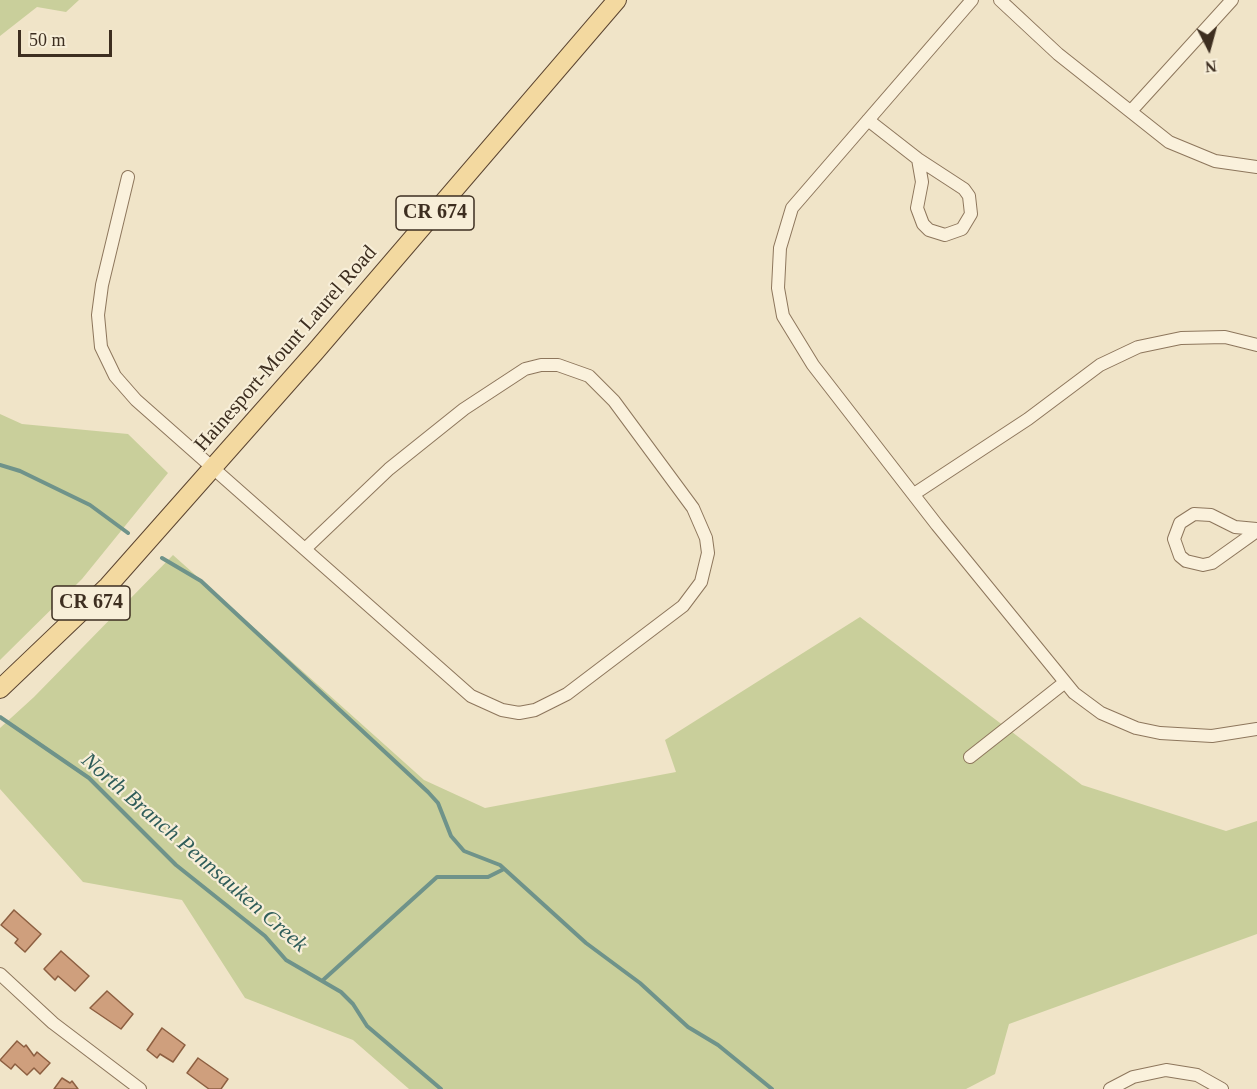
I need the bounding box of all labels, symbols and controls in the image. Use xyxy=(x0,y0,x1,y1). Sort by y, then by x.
scale bar xyxy=(21,18,116,56)
north arrow xyxy=(1179,18,1239,78)
text: 50 m xyxy=(29,30,66,50)
text: N xyxy=(1204,57,1218,75)
road number: CR 674 xyxy=(396,196,474,230)
street label: Hainesport-Mount Laurel Road xyxy=(190,241,382,457)
road number: CR 674 xyxy=(52,586,130,620)
water label: North Branch Pennsauken Creek xyxy=(76,748,312,958)

